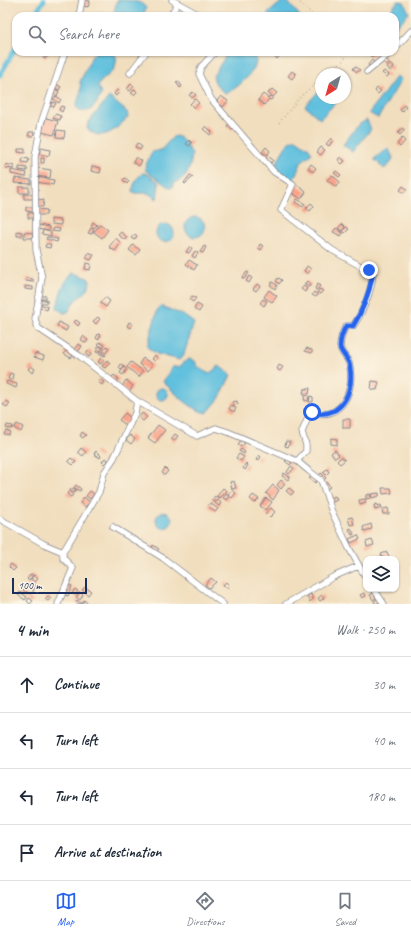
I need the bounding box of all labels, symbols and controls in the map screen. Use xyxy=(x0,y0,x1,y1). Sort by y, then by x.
search box xyxy=(12,12,399,56)
icon: search xyxy=(26,23,48,45)
text: Search here xyxy=(58,25,119,44)
north arrow xyxy=(315,68,351,104)
route end xyxy=(360,261,378,279)
route start xyxy=(303,403,321,421)
map controls xyxy=(363,556,399,592)
button: layers xyxy=(363,556,399,592)
scale bar xyxy=(12,576,87,595)
text: 100 m xyxy=(18,578,42,592)
text: 4 min xyxy=(16,620,49,641)
text: Walk · 250 m xyxy=(336,622,395,638)
icon: ahead xyxy=(16,674,38,696)
text: Continue xyxy=(54,675,99,694)
text: 30 m xyxy=(373,677,395,693)
icon: left xyxy=(16,730,38,752)
text: Turn left xyxy=(54,731,97,750)
text: 40 m xyxy=(373,733,395,749)
icon: left xyxy=(16,786,38,808)
text: Turn left xyxy=(54,787,97,806)
text: 180 m xyxy=(367,789,395,805)
icon: arrive xyxy=(16,842,38,864)
text: Arrive at destination xyxy=(54,843,161,862)
tab: Map xyxy=(55,890,77,928)
tab: Directions xyxy=(186,890,225,928)
tab: Saved xyxy=(334,890,356,928)

